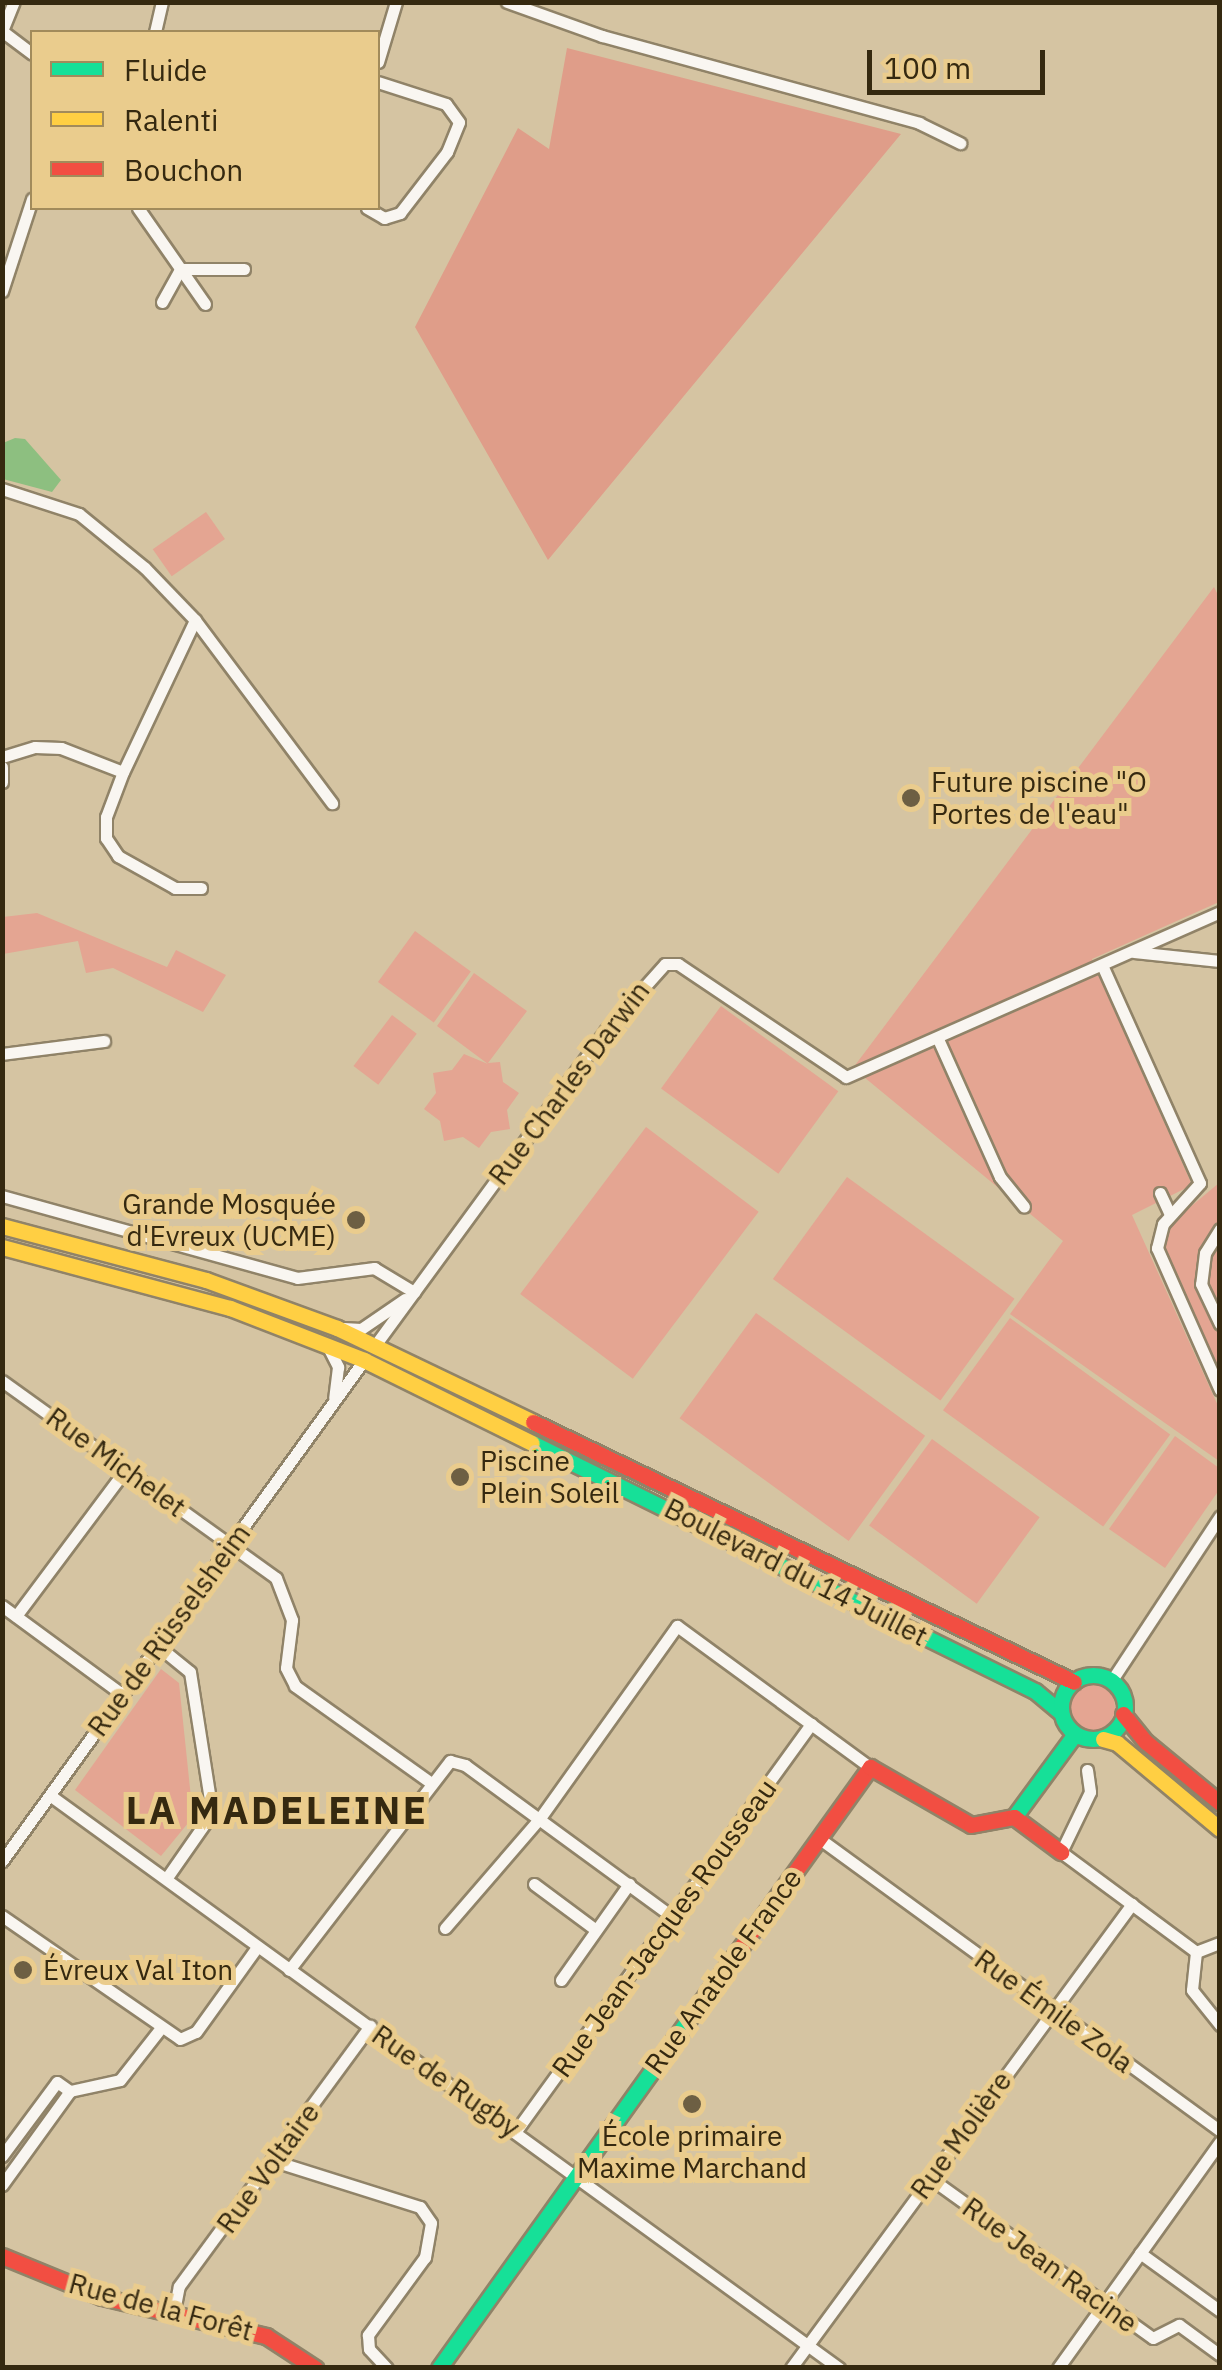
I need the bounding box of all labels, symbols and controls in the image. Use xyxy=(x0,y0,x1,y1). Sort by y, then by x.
legend xyxy=(30,30,380,210)
scale bar xyxy=(872,30,1050,92)
text: 100 m xyxy=(884,48,971,87)
text: Fluide xyxy=(124,50,207,89)
text: Ralenti xyxy=(124,100,219,139)
text: Bouchon xyxy=(124,150,243,189)
place label: Future piscine "O Portes de l'eau" xyxy=(931,765,1147,831)
marker: Future piscine "O Portes de l'eau" xyxy=(900,787,922,809)
street label: Rue Charles Darwin xyxy=(482,975,656,1191)
place label: Grande Mosquée d'Evreux (UCME) xyxy=(122,1187,336,1253)
marker: Grande Mosquée d'Evreux (UCME) xyxy=(345,1209,367,1231)
street label: Rue Michelet xyxy=(40,1400,192,1524)
place label: Piscine Plein Soleil xyxy=(480,1444,619,1510)
marker: Piscine Plein Soleil xyxy=(449,1466,471,1488)
street label: Boulevard du 14 Juillet xyxy=(659,1491,933,1653)
street label: Rue de Rüsselsheim xyxy=(81,1517,257,1743)
street label: Rue Jean-Jacques Rousseau xyxy=(545,1773,783,2083)
district label: LA MADELEINE xyxy=(126,1787,428,1833)
street label: Rue Anatole France xyxy=(637,1862,809,2080)
street label: Rue Émile Zola xyxy=(968,1942,1140,2080)
place label: Évreux Val Iton xyxy=(43,1953,233,1987)
marker: Évreux Val Iton xyxy=(12,1959,34,1981)
street label: Rue de Rugby xyxy=(366,2018,526,2144)
street label: Rue Molière xyxy=(903,2065,1019,2205)
marker: École primaire Maxime Marchand xyxy=(681,2093,703,2115)
street label: Rue Voltaire xyxy=(210,2096,326,2240)
place label: École primaire Maxime Marchand xyxy=(577,2119,807,2185)
street label: Rue Jean Racine xyxy=(956,2190,1144,2340)
street label: Rue de la Forêt xyxy=(65,2266,257,2348)

